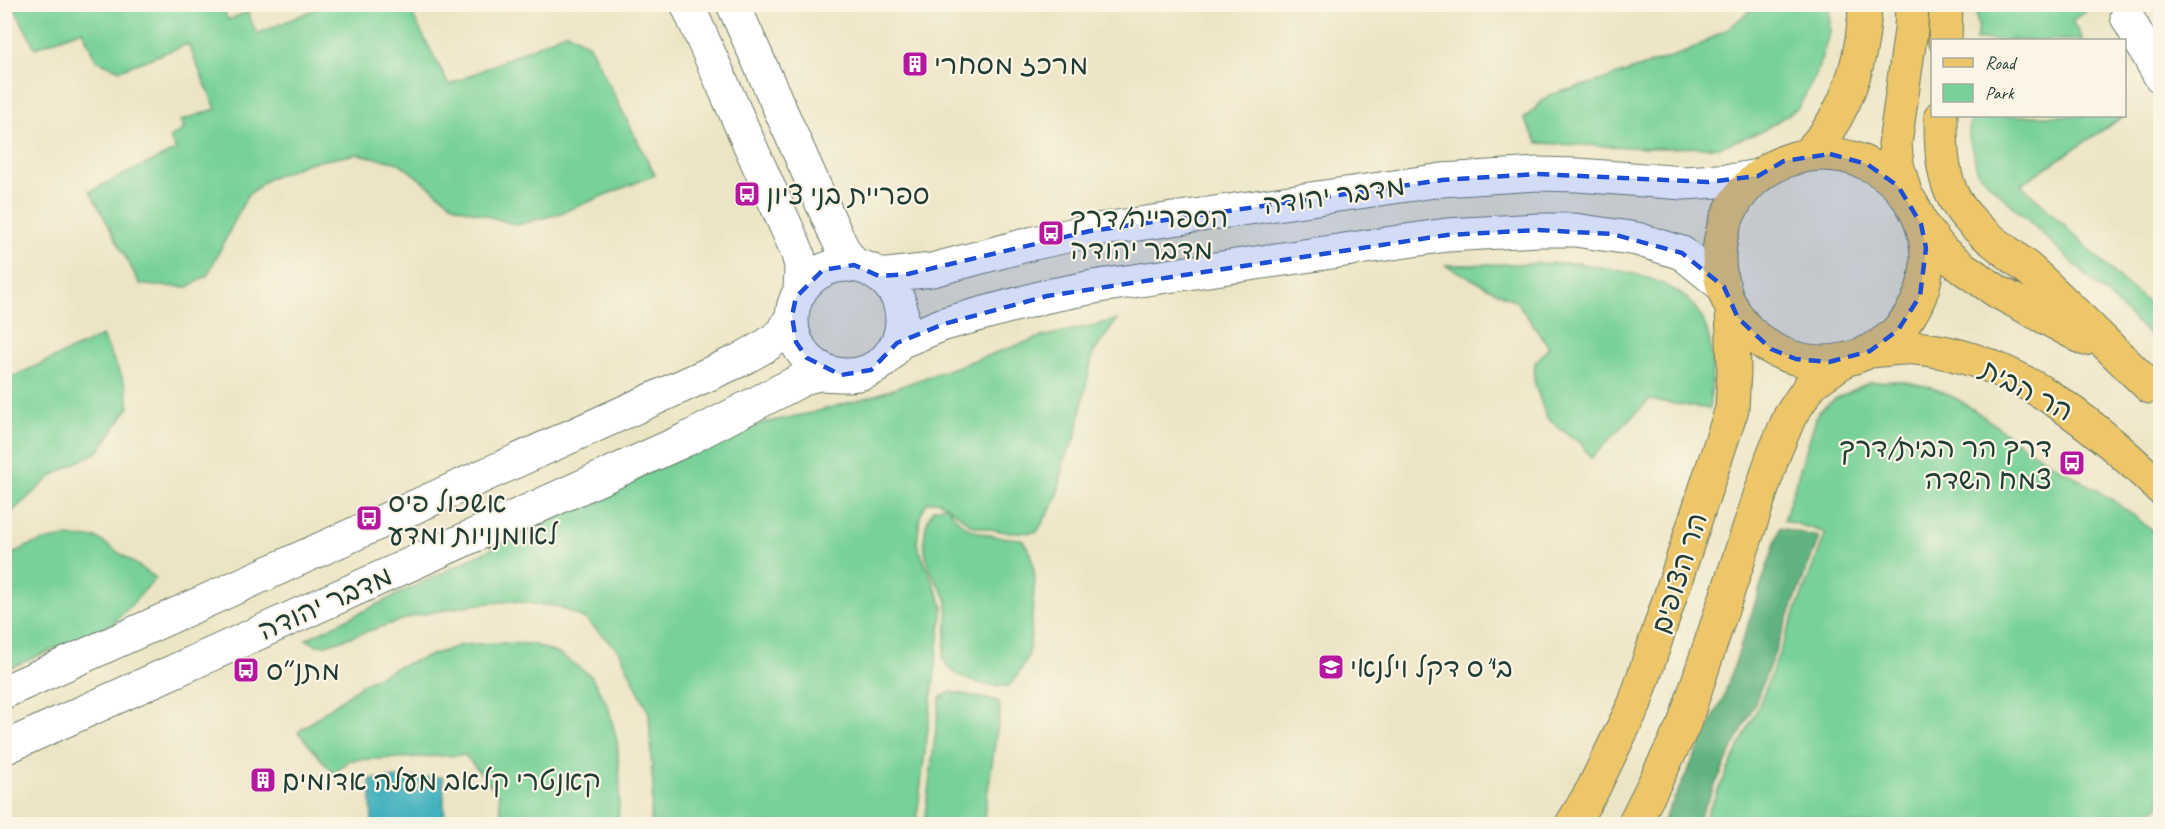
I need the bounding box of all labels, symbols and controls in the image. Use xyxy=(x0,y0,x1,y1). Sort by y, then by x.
legend xyxy=(1931,39,2126,117)
place label: מרכז מסחרי xyxy=(934,47,1088,82)
building icon: מרכז מסחרי xyxy=(900,49,930,79)
text: Road xyxy=(1985,52,2018,74)
text: Park xyxy=(1985,82,2015,104)
street label: מדבר יהודה xyxy=(1261,168,1407,222)
place label: ספריית בני ציון xyxy=(766,177,930,212)
bus stop icon: ספריית בני ציון xyxy=(732,179,762,209)
place label: הספרייה/דרך מדבר יהודה xyxy=(1070,200,1228,267)
bus stop icon: הספרייה/דרך מדבר יהודה xyxy=(1036,218,1066,248)
street label: הר הבית xyxy=(1973,350,2079,429)
place label: דרך הר הבית/דרך צמח השדה xyxy=(1839,430,2052,497)
bus stop icon: דרך הר הבית/דרך צמח השדה xyxy=(2057,448,2087,478)
place label: אשכול פיס לאומנויות ומדע xyxy=(388,485,559,552)
bus stop icon: אשכול פיס לאומנויות ומדע xyxy=(354,503,384,533)
street label: הר הצופים xyxy=(1643,508,1715,638)
street label: מדבר יהודה xyxy=(253,558,397,648)
place label: בי"ס דקל וילנאי xyxy=(1350,650,1513,685)
school or university icon: בי"ס דקל וילנאי xyxy=(1316,652,1346,682)
place label: מתנ״ס xyxy=(266,653,340,688)
bus stop icon: מתנ״ס xyxy=(231,655,261,685)
place label: קאנטרי קלאב מעלה אדומים xyxy=(282,763,601,798)
building icon: קאנטרי קלאב מעלה אדומים xyxy=(248,765,278,795)

